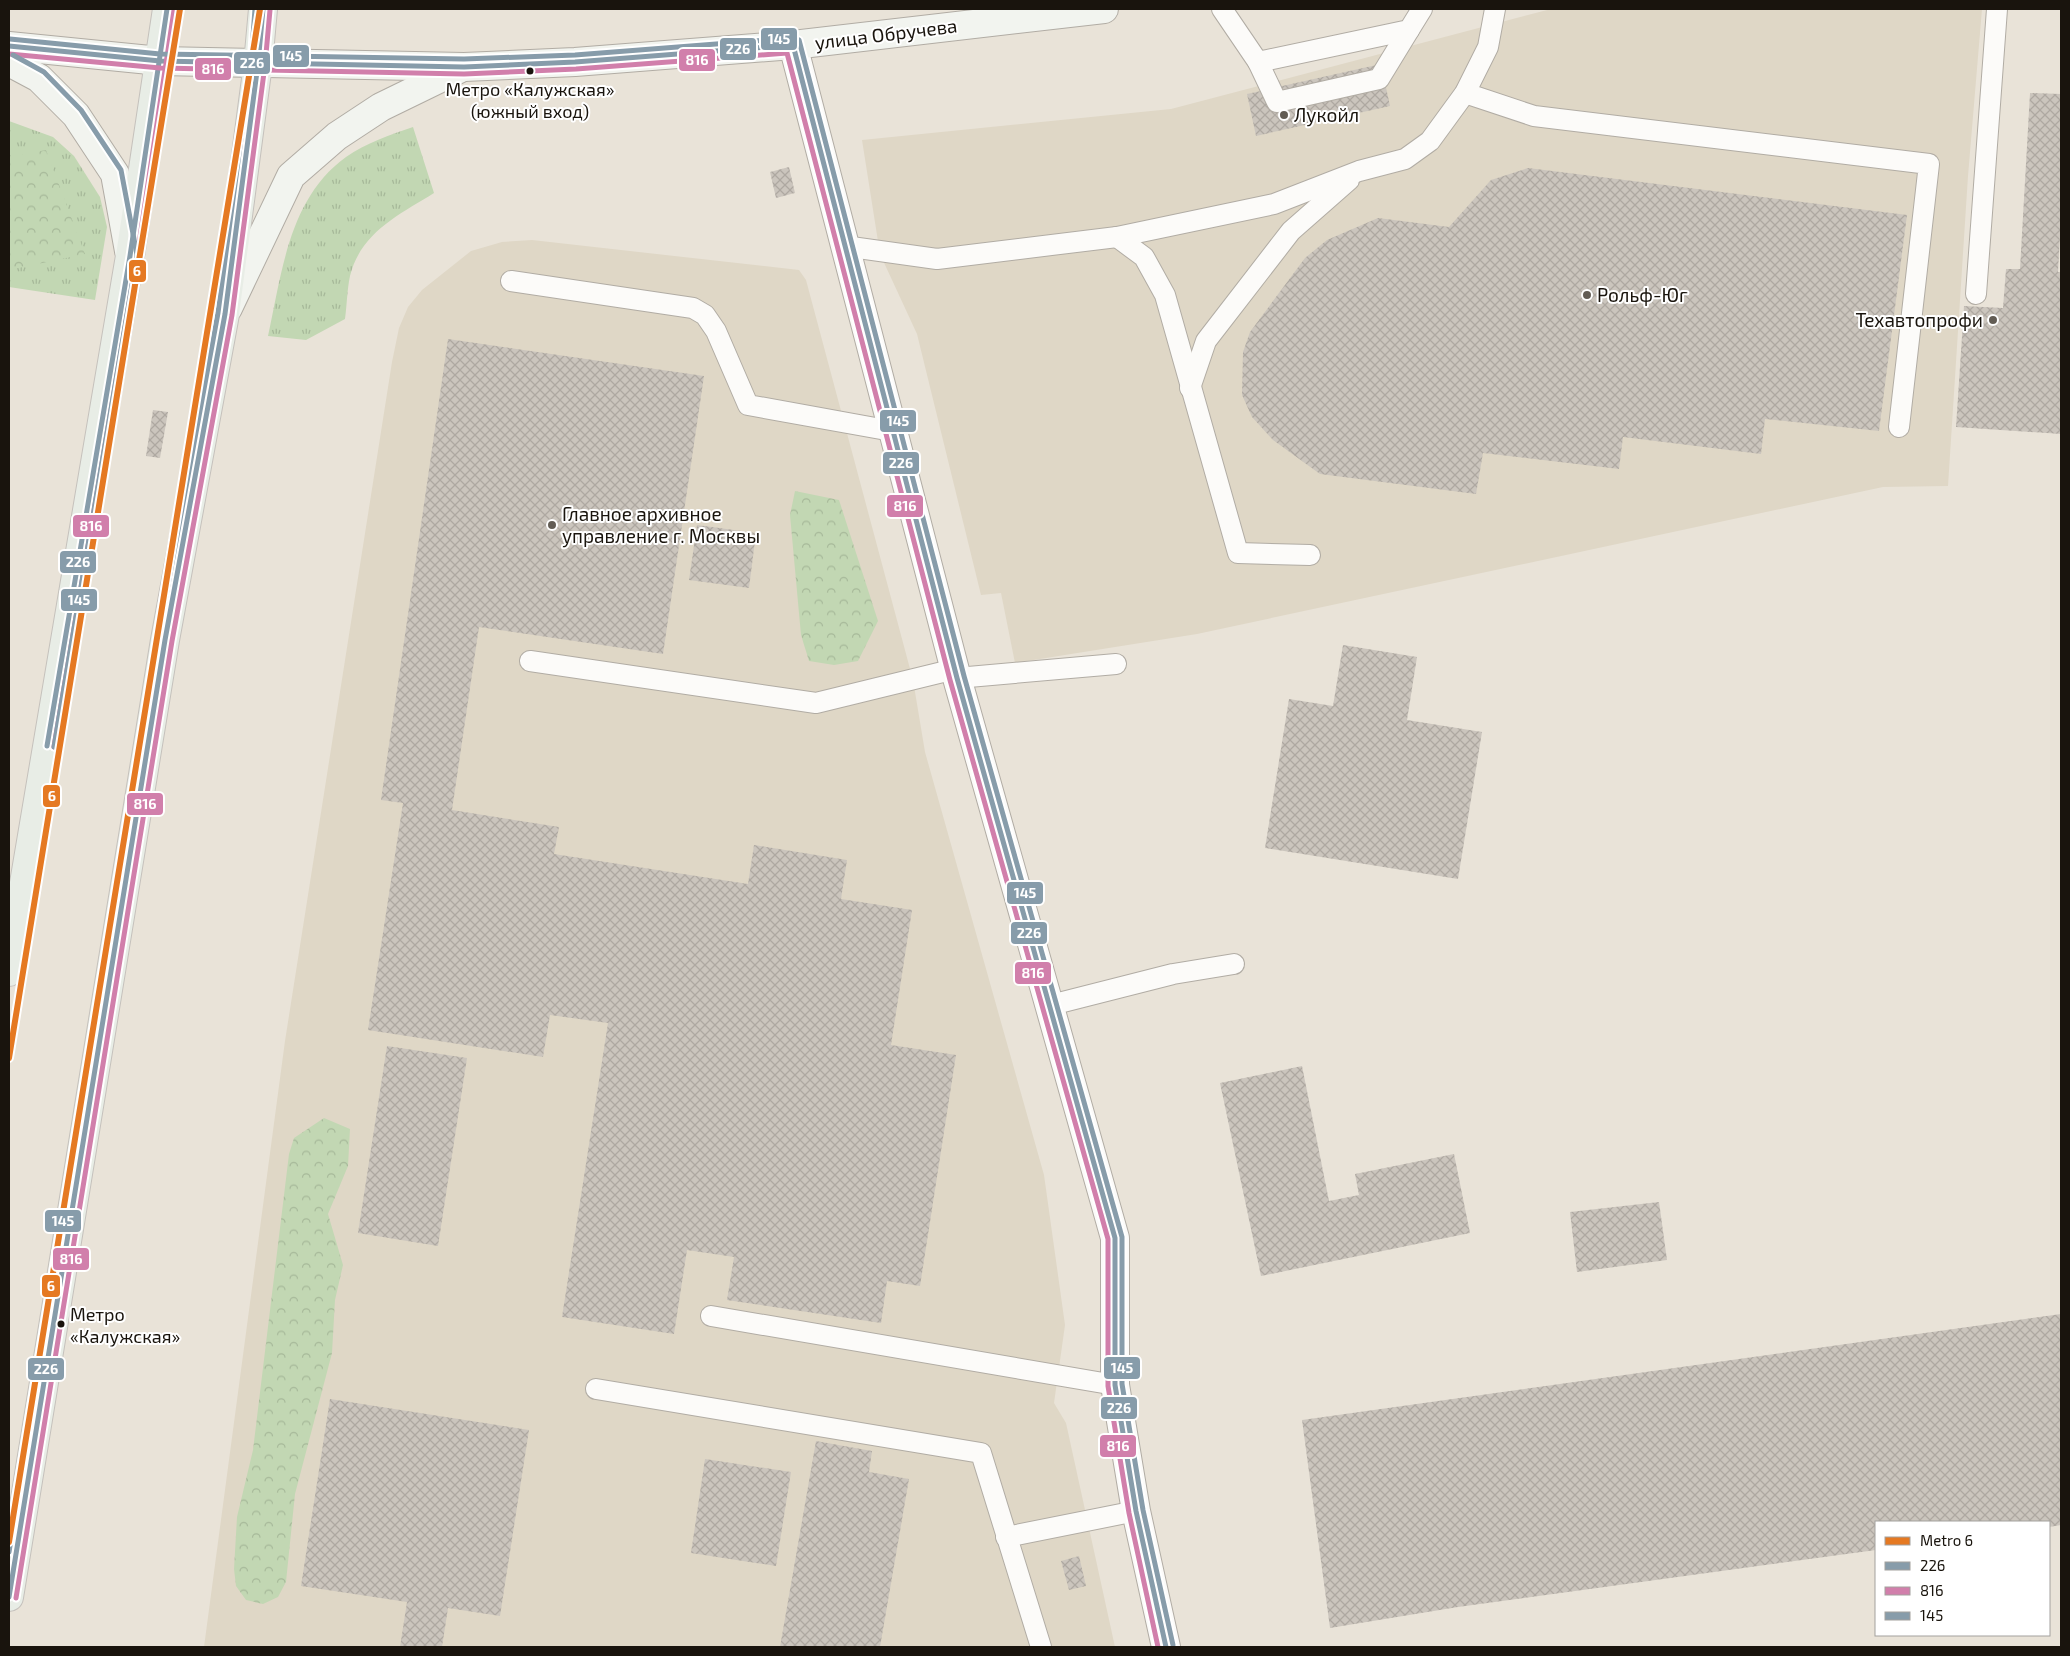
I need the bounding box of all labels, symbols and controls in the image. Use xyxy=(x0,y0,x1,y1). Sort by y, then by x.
street label: улица Обручева xyxy=(813,13,959,55)
line badge: 145 xyxy=(760,27,798,51)
text: 145 xyxy=(768,30,791,47)
line badge: 226 xyxy=(719,37,757,61)
text: 226 xyxy=(726,40,750,57)
line badge: 145 xyxy=(272,44,310,68)
text: 145 xyxy=(280,47,303,64)
line badge: 816 xyxy=(678,48,716,72)
line badge: 226 xyxy=(233,51,271,75)
text: 816 xyxy=(685,51,709,68)
text: 226 xyxy=(240,54,264,71)
line badge: 816 xyxy=(194,57,232,81)
text: 816 xyxy=(201,60,225,77)
marker: Метро «Калужская» (южный вход) xyxy=(525,66,535,76)
place label: Метро «Калужская» (южный вход) xyxy=(446,78,614,122)
place label: Лукойл xyxy=(1294,103,1359,127)
marker: Лукойл xyxy=(1278,109,1290,121)
line badge: 6 xyxy=(128,259,147,283)
text: 6 xyxy=(133,262,141,279)
place label: Рольф-Юг xyxy=(1597,283,1688,306)
marker: Рольф-Юг xyxy=(1581,289,1593,301)
place label: Техавтопрофи xyxy=(1855,308,1983,331)
marker: Техавтопрофи xyxy=(1987,314,1999,326)
line badge: 145 xyxy=(879,409,917,433)
text: 145 xyxy=(887,412,910,429)
line badge: 226 xyxy=(882,451,920,475)
text: 226 xyxy=(889,454,913,471)
line badge: 816 xyxy=(886,494,924,518)
text: 816 xyxy=(893,497,917,514)
place label: Главное архивное управление г. Москвы xyxy=(562,502,760,548)
line badge: 816 xyxy=(72,514,110,538)
text: 816 xyxy=(79,517,103,534)
marker: Главное архивное управление г. Москвы xyxy=(546,519,558,531)
line badge: 226 xyxy=(59,550,97,574)
text: 226 xyxy=(66,553,90,570)
line badge: 145 xyxy=(60,588,98,612)
text: 145 xyxy=(68,591,91,608)
line badge: 6 xyxy=(42,784,61,808)
text: 6 xyxy=(48,787,56,804)
line badge: 816 xyxy=(126,792,164,816)
text: 816 xyxy=(133,795,157,812)
line badge: 145 xyxy=(1006,881,1044,905)
text: 145 xyxy=(1014,884,1037,901)
line badge: 226 xyxy=(1010,921,1048,945)
text: 226 xyxy=(1017,924,1041,941)
line badge: 816 xyxy=(1014,961,1052,985)
text: 816 xyxy=(1021,964,1045,981)
line badge: 145 xyxy=(44,1209,82,1233)
text: 145 xyxy=(52,1212,75,1229)
line badge: 816 xyxy=(52,1247,90,1271)
text: 816 xyxy=(59,1250,83,1267)
line badge: 6 xyxy=(41,1274,61,1298)
text: 6 xyxy=(47,1277,55,1294)
place label: Метро «Калужская» xyxy=(70,1303,180,1347)
marker: Метро «Калужская» xyxy=(56,1319,66,1329)
line badge: 145 xyxy=(1103,1356,1141,1380)
line badge: 226 xyxy=(27,1357,65,1381)
text: 145 xyxy=(1111,1359,1134,1376)
text: 226 xyxy=(34,1360,58,1377)
line badge: 226 xyxy=(1100,1396,1138,1420)
text: 226 xyxy=(1107,1399,1131,1416)
line badge: 816 xyxy=(1099,1434,1137,1458)
text: 816 xyxy=(1106,1437,1130,1454)
legend xyxy=(1875,1521,2050,1636)
text: Metro 6 xyxy=(1920,1531,1973,1549)
text: 226 xyxy=(1920,1556,1945,1574)
text: 816 xyxy=(1920,1581,1944,1599)
text: 145 xyxy=(1920,1606,1943,1624)

